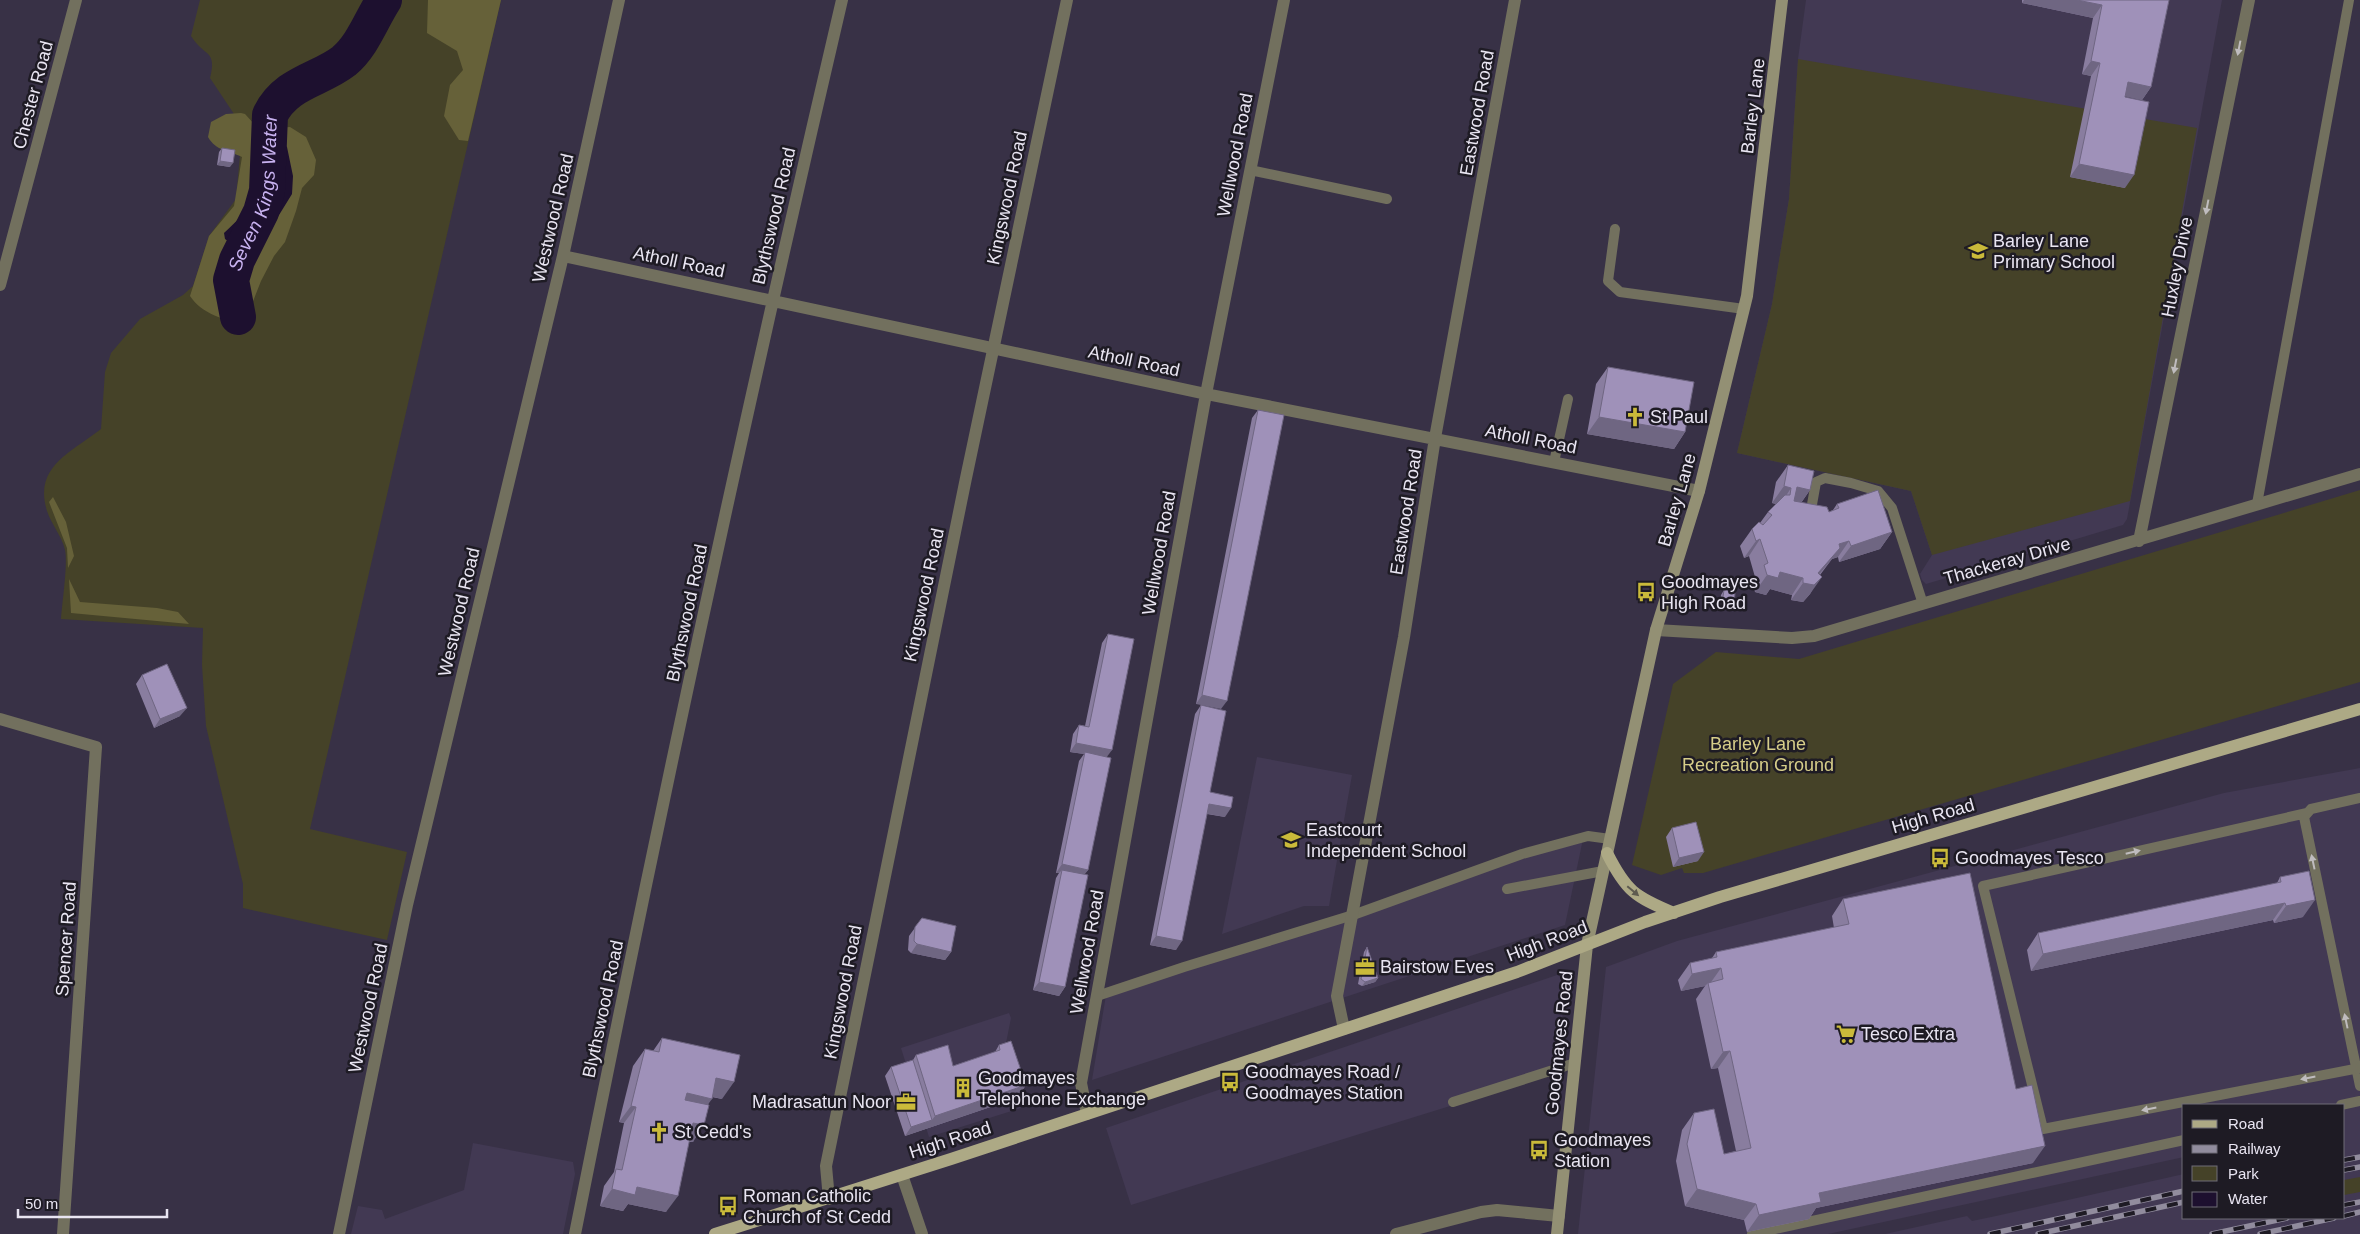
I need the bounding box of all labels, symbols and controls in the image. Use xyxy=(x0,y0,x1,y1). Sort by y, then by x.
street label: Chester Road xyxy=(9,39,57,151)
one-way arrow xyxy=(2235,40,2243,55)
street label: Eastwood Road xyxy=(1456,49,1498,177)
street label: Barley Lane xyxy=(1737,57,1769,155)
street label: Wellwood Road xyxy=(1213,91,1257,219)
water label: Seven Kings Water xyxy=(224,114,281,273)
street label: Kingswood Road xyxy=(983,129,1031,267)
street label: Blythswood Road xyxy=(748,145,800,287)
street label: Westwood Road xyxy=(528,152,578,284)
one-way arrow xyxy=(2203,199,2211,215)
street label: Huxley Drive xyxy=(2157,215,2197,319)
place label: Barley Lane Primary School xyxy=(1993,231,2115,272)
school or university icon: Barley Lane Primary School xyxy=(1967,240,1989,262)
street label: Atholl Road xyxy=(631,243,727,281)
street label: Atholl Road xyxy=(1086,342,1182,380)
one-way arrow xyxy=(2170,359,2178,375)
church icon: St Paul xyxy=(1624,406,1646,428)
place label: St Paul xyxy=(1650,407,1708,427)
street label: Atholl Road xyxy=(1483,420,1579,458)
street label: Eastwood Road xyxy=(1386,448,1426,576)
street label: Barley Lane xyxy=(1654,451,1700,549)
street label: Wellwood Road xyxy=(1138,489,1180,617)
street label: Kingswood Road xyxy=(900,526,948,664)
street label: Thackeray Drive xyxy=(1941,533,2073,589)
street label: Blythswood Road xyxy=(663,542,711,684)
street label: Westwood Road xyxy=(434,546,484,678)
place label: Goodmayes High Road xyxy=(1661,572,1758,613)
bus stop icon: Goodmayes High Road xyxy=(1635,581,1657,603)
park label: Barley Lane Recreation Ground xyxy=(1682,734,1834,775)
street label: High Road xyxy=(1889,795,1977,837)
place label: Eastcourt Independent School xyxy=(1306,820,1466,861)
school or university icon: Eastcourt Independent School xyxy=(1280,829,1302,851)
bus stop icon: Goodmayes Tesco xyxy=(1929,847,1951,869)
place label: Goodmayes Tesco xyxy=(1955,848,2104,868)
one-way arrow xyxy=(2126,848,2142,856)
one-way arrow xyxy=(2309,854,2317,869)
street label: Spencer Road xyxy=(52,881,80,997)
one-way arrow xyxy=(1626,886,1639,897)
street label: Wellwood Road xyxy=(1066,888,1108,1016)
street label: High Road xyxy=(1504,916,1590,966)
street label: Kingswood Road xyxy=(820,923,866,1061)
street label: Blythswood Road xyxy=(579,938,627,1080)
street label: Westwood Road xyxy=(345,941,391,1075)
office icon: Bairstow Eves xyxy=(1354,956,1376,978)
place label: Bairstow Eves xyxy=(1380,957,1494,977)
street label: Goodmayes Road xyxy=(1541,970,1577,1116)
one-way arrow xyxy=(2342,1012,2350,1028)
supermarket icon: Tesco Extra xyxy=(1835,1023,1857,1045)
place label: Tesco Extra xyxy=(1861,1024,1956,1044)
place label: Goodmayes Road / Goodmayes Station xyxy=(1245,1062,1403,1103)
place label: Goodmayes Telephone Exchange xyxy=(978,1068,1146,1109)
bus stop icon: Goodmayes Road / Goodmayes Station xyxy=(1219,1071,1241,1093)
one-way arrow xyxy=(2301,1074,2316,1082)
building icon: Goodmayes Telephone Exchange xyxy=(952,1077,974,1099)
office icon: Madrasatun Noor xyxy=(895,1091,917,1113)
place label: Madrasatun Noor xyxy=(752,1092,891,1112)
legend xyxy=(2182,1104,2345,1219)
one-way arrow xyxy=(2141,1105,2156,1113)
text: Road xyxy=(2228,1115,2264,1132)
street label: High Road xyxy=(906,1117,994,1163)
church icon: St Cedd's xyxy=(648,1121,670,1143)
place label: St Cedd's xyxy=(674,1122,751,1142)
place label: Goodmayes Station xyxy=(1554,1130,1651,1171)
bus stop icon: Goodmayes Station xyxy=(1528,1139,1550,1161)
text: Railway xyxy=(2228,1140,2281,1157)
text: Park xyxy=(2228,1165,2259,1182)
scale bar xyxy=(18,1186,166,1218)
place label: Roman Catholic Church of St Cedd xyxy=(743,1186,891,1227)
text: Water xyxy=(2228,1190,2267,1207)
text: 50 m xyxy=(25,1195,58,1212)
bus stop icon: Roman Catholic Church of St Cedd xyxy=(717,1195,739,1217)

